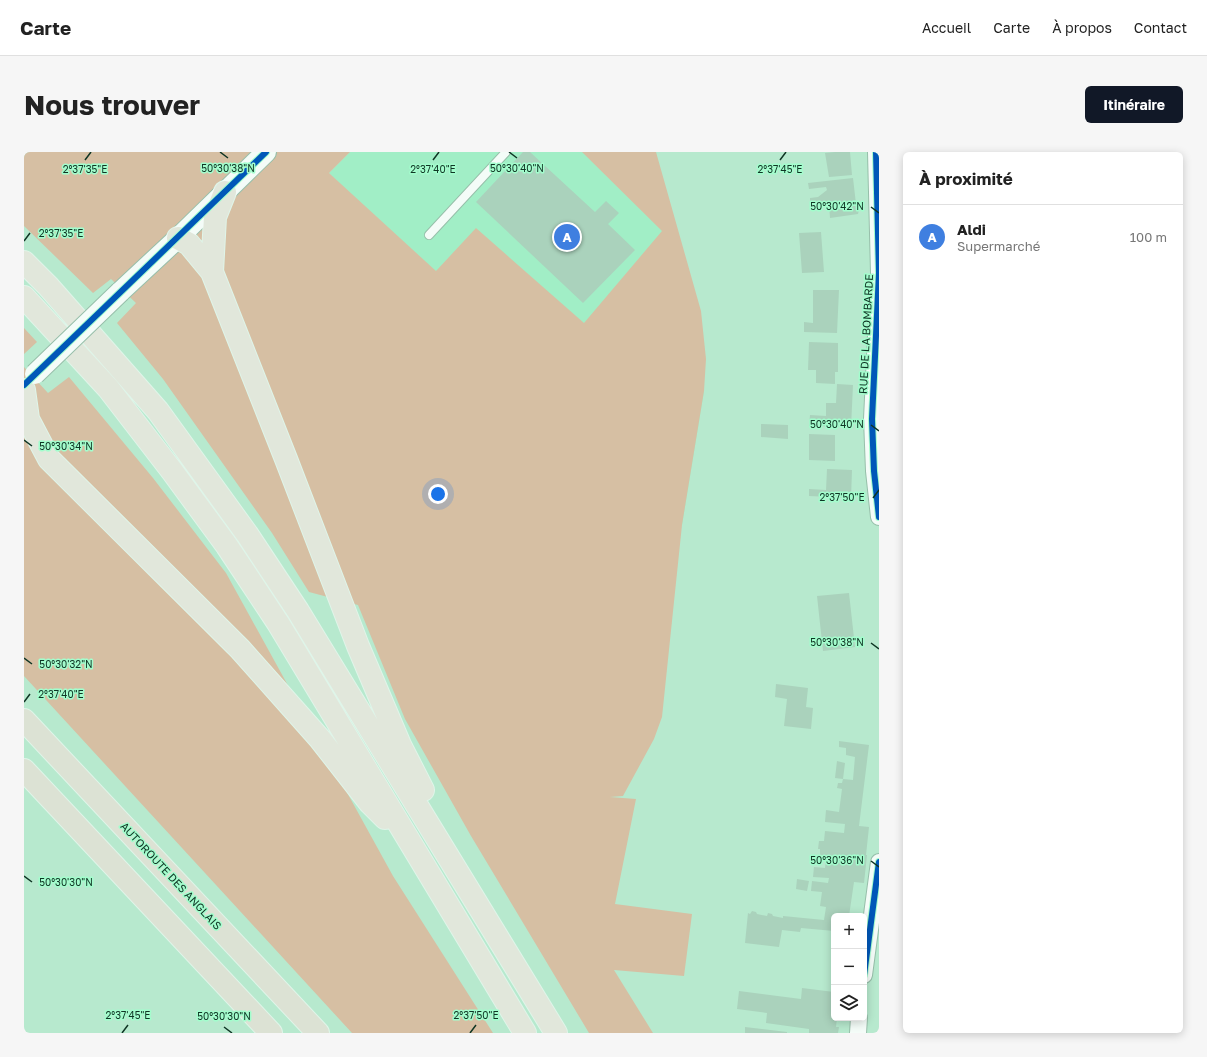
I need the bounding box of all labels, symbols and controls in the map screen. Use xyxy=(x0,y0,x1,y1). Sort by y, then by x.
text: Carte xyxy=(20,16,71,39)
text: Accueil xyxy=(922,19,971,36)
text: Carte xyxy=(993,19,1030,36)
text: À propos xyxy=(1052,19,1112,36)
text: Contact xyxy=(1134,19,1187,36)
button: Itinéraire xyxy=(1085,86,1183,123)
text: Nous trouver xyxy=(24,88,200,121)
text: 50°30'38"N xyxy=(201,162,255,174)
text: 50°30'40"N xyxy=(490,162,544,174)
text: 2°37'35"E xyxy=(63,163,107,175)
text: 2°37'40"E xyxy=(410,163,456,175)
text: 2°37'45"E xyxy=(758,163,802,175)
text: À proximité xyxy=(919,168,1013,189)
text: 50°30'42"N xyxy=(810,200,864,212)
text: Aldi xyxy=(957,220,986,238)
pin: A xyxy=(554,222,580,252)
text: 2°37'35"E xyxy=(39,227,83,239)
text: A xyxy=(927,229,937,245)
text: 100 m xyxy=(1130,229,1167,245)
text: Supermarché xyxy=(957,238,1040,254)
street label: RUE DE LA BOMBARDE xyxy=(856,273,875,394)
text: 50°30'40"N xyxy=(810,418,864,430)
text: 50°30'34"N xyxy=(39,440,93,452)
your location xyxy=(428,484,448,504)
text: 2°37'50"E xyxy=(819,491,865,503)
text: 50°30'38"N xyxy=(810,636,864,648)
text: 50°30'32"N xyxy=(39,658,93,670)
text: 2°37'40"E xyxy=(38,688,84,700)
street label: AUTOROUTE DES ANGLAIS xyxy=(118,819,225,932)
text: 50°30'36"N xyxy=(810,854,864,866)
text: 50°30'30"N xyxy=(39,876,93,888)
map controls xyxy=(831,913,867,1021)
button: + xyxy=(831,913,867,949)
button: − xyxy=(831,949,867,985)
button: layers xyxy=(831,985,867,1021)
text: 2°37'45"E xyxy=(106,1009,150,1021)
text: 2°37'50"E xyxy=(453,1009,499,1021)
text: 50°30'30"N xyxy=(197,1010,251,1022)

